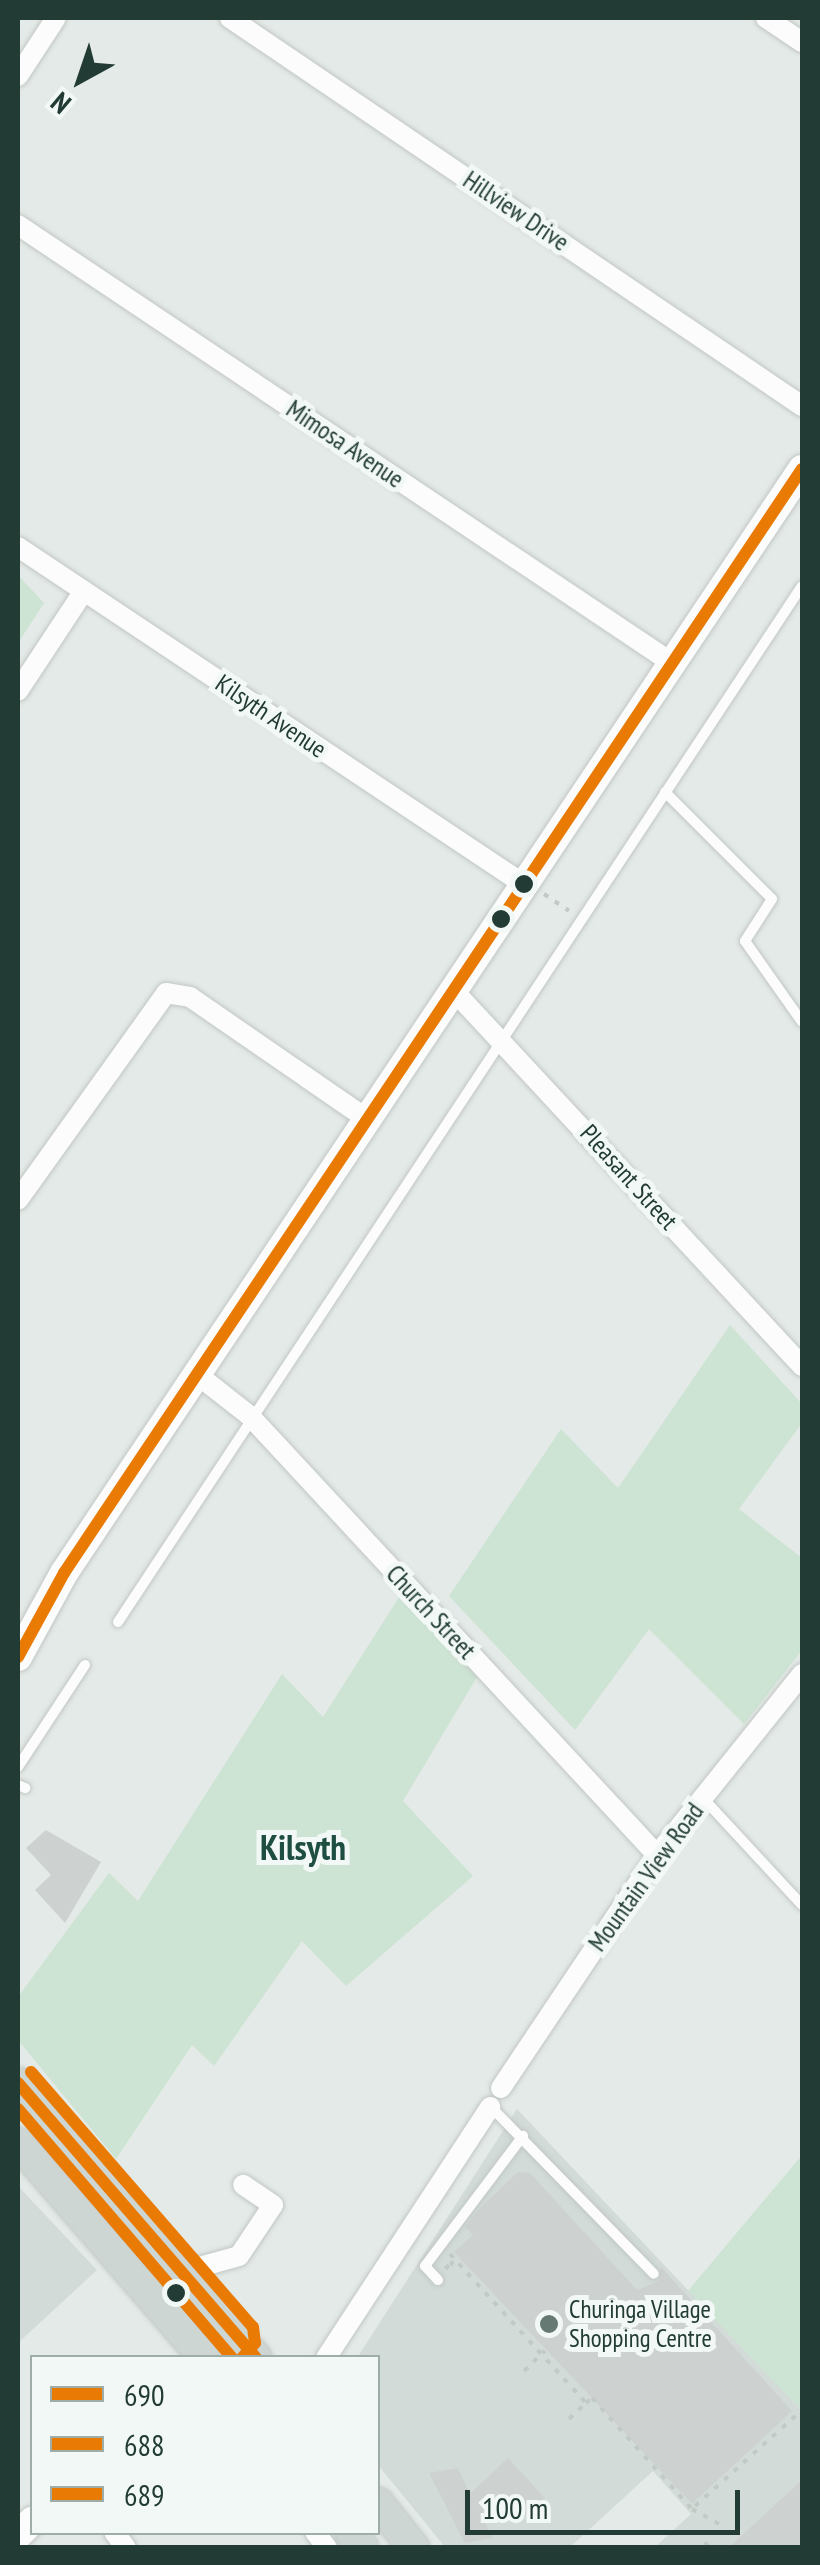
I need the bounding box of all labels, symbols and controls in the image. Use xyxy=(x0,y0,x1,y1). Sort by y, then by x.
north arrow xyxy=(30,30,130,130)
text: N xyxy=(43,84,78,122)
street label: Hillview Drive xyxy=(457,165,575,257)
street label: Mimosa Avenue xyxy=(280,394,410,494)
street label: Kilsyth Avenue xyxy=(210,668,332,764)
unlabelled marker xyxy=(514,874,534,894)
unlabelled marker xyxy=(491,909,511,929)
street label: Pleasant Street xyxy=(574,1118,684,1236)
street label: Church Street xyxy=(380,1559,482,1665)
street label: Mountain View Road xyxy=(582,1797,710,1957)
district label: Kilsyth xyxy=(260,1826,346,1868)
unlabelled marker xyxy=(166,2283,186,2303)
place label: Churinga Village Shopping Centre xyxy=(569,2295,712,2354)
marker: Churinga Village Shopping Centre xyxy=(538,2313,560,2335)
legend xyxy=(30,2355,380,2535)
text: 690 xyxy=(124,2375,165,2414)
text: 688 xyxy=(124,2425,165,2464)
scale bar xyxy=(470,2470,745,2532)
text: 689 xyxy=(124,2475,165,2514)
text: 100 m xyxy=(482,2488,548,2527)

